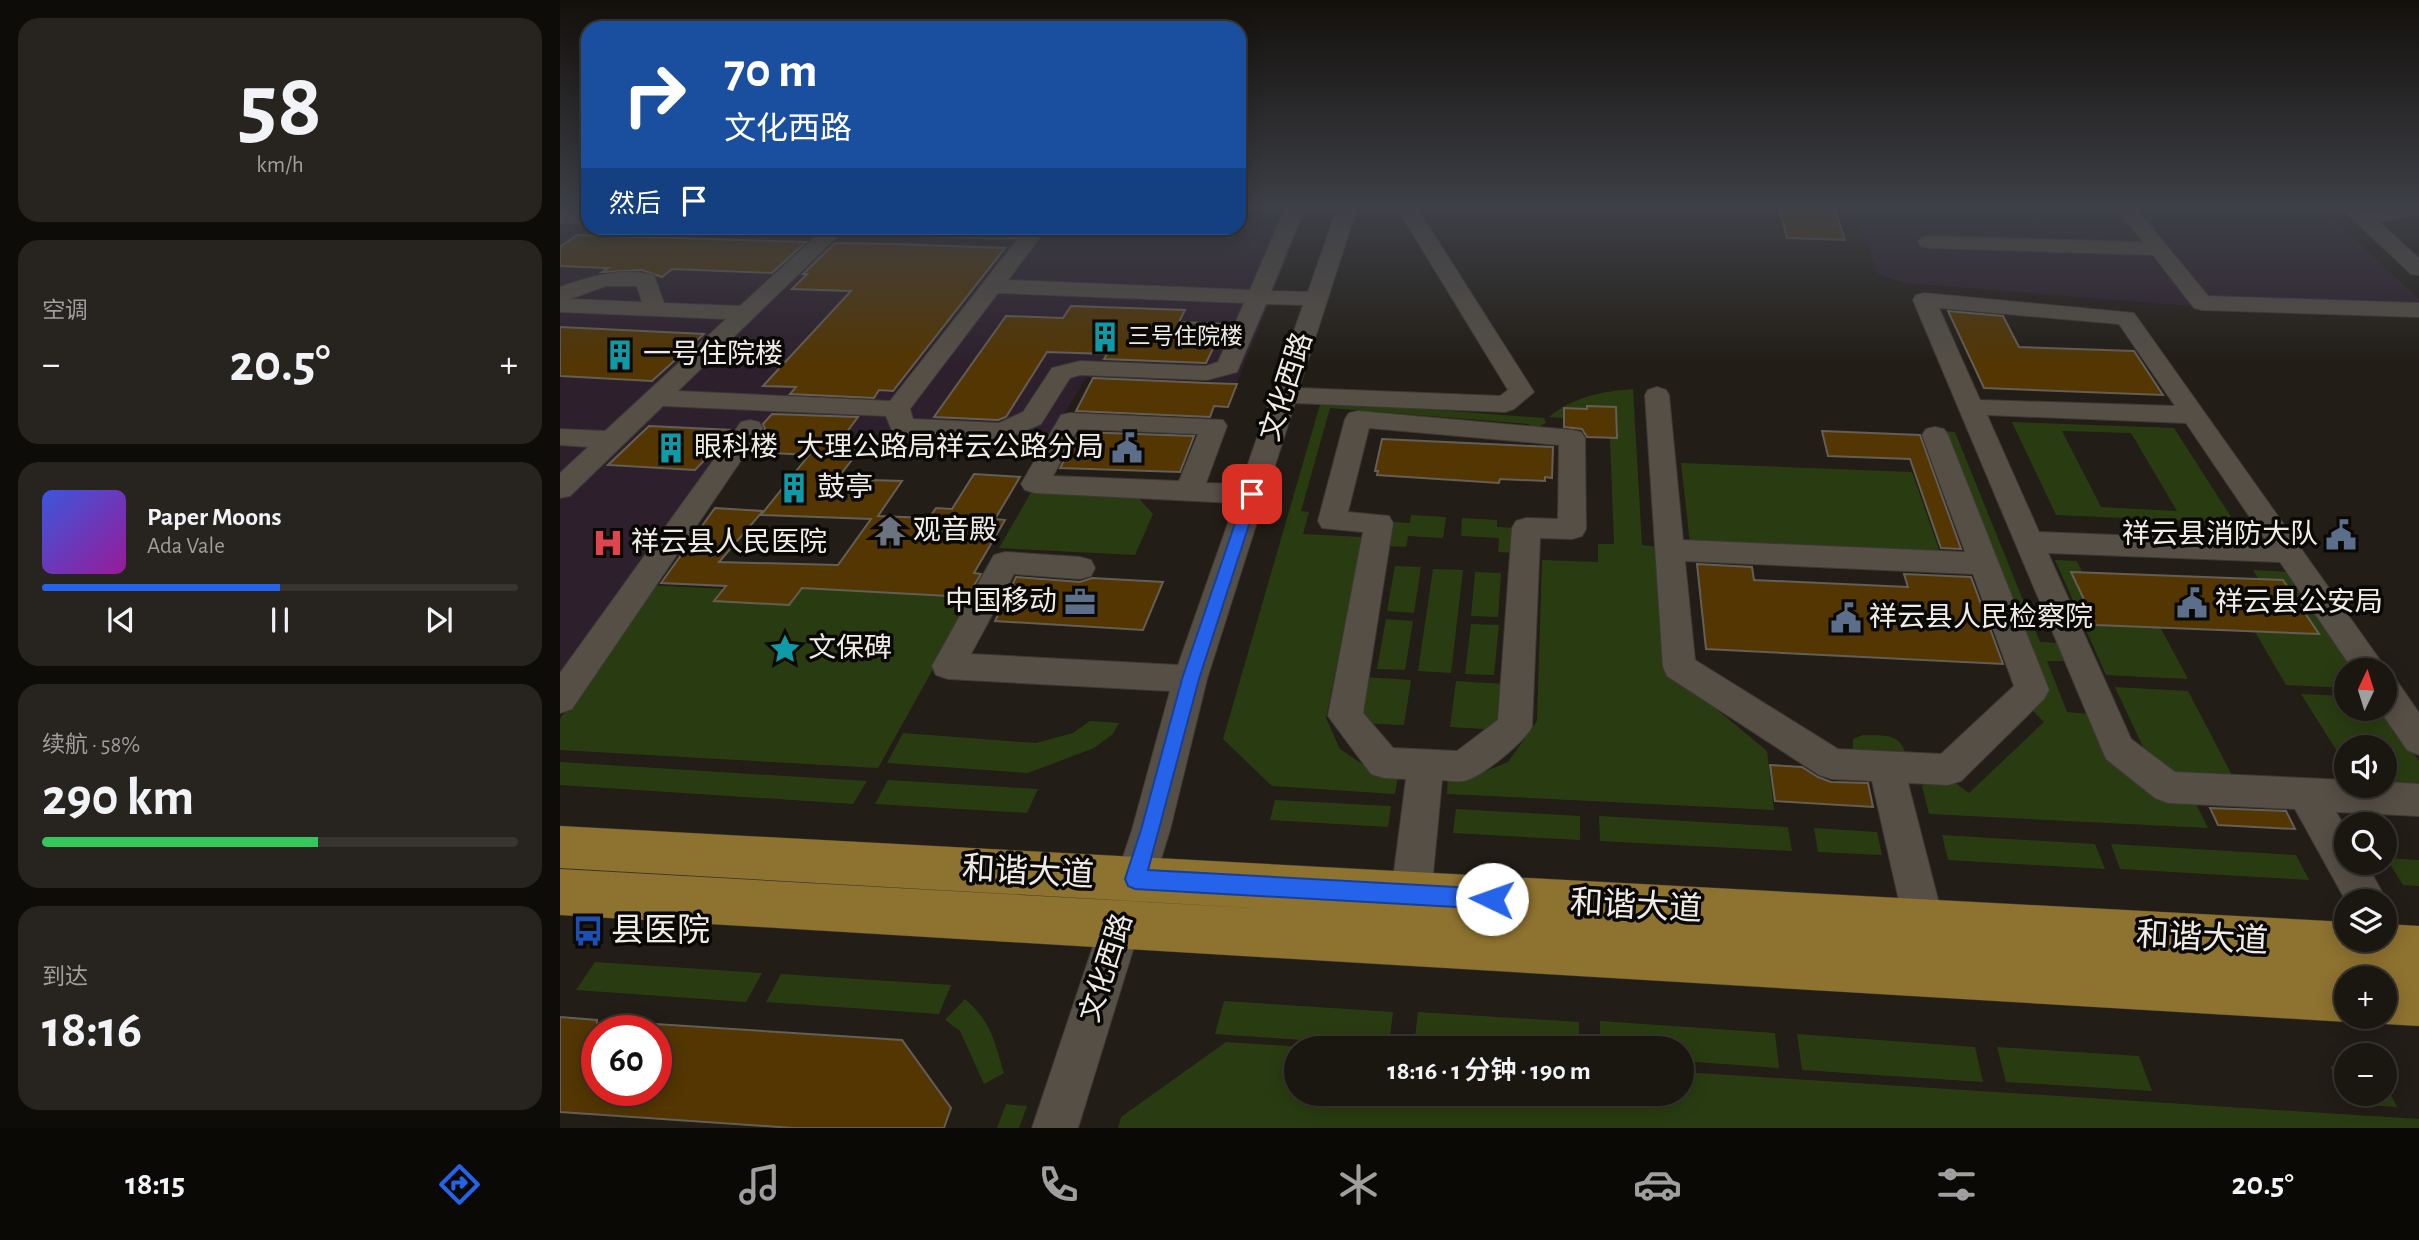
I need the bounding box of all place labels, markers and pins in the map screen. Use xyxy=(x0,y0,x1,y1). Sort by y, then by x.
building icon: 三号住院楼 xyxy=(1088,320,1122,354)
place label: 三号住院楼 xyxy=(1128,324,1243,349)
building icon: 一号住院楼 xyxy=(603,338,637,372)
place label: 一号住院楼 xyxy=(643,339,783,369)
building icon: 眼科楼 xyxy=(654,431,688,465)
public building icon: 大理公路局祥云公路分局 xyxy=(1110,431,1144,465)
place label: 眼科楼 xyxy=(694,432,778,462)
place label: 大理公路局祥云公路分局 xyxy=(796,432,1104,462)
pin xyxy=(1222,464,1282,524)
building icon: 鼓亭 xyxy=(777,471,811,505)
place label: 鼓亭 xyxy=(817,472,873,502)
temple icon: 观音殿 xyxy=(873,514,907,548)
place label: 观音殿 xyxy=(913,515,997,545)
public building icon: 祥云县消防大队 xyxy=(2324,518,2358,552)
place label: 祥云县消防大队 xyxy=(2122,519,2318,549)
hospital icon: 祥云县人民医院 xyxy=(591,526,625,560)
place label: 祥云县人民医院 xyxy=(631,527,827,557)
office icon: 中国移动 xyxy=(1063,585,1097,619)
place label: 中国移动 xyxy=(945,586,1057,616)
public building icon: 祥云县公安局 xyxy=(2175,586,2209,620)
place label: 祥云县公安局 xyxy=(2215,587,2383,617)
public building icon: 祥云县人民检察院 xyxy=(1829,601,1863,635)
place label: 祥云县人民检察院 xyxy=(1869,602,2093,632)
place icon: 文保碑 xyxy=(768,632,802,666)
place label: 文保碑 xyxy=(808,633,892,663)
place label: 县医院 xyxy=(611,912,710,948)
bus stop icon: 县医院 xyxy=(571,914,605,948)

